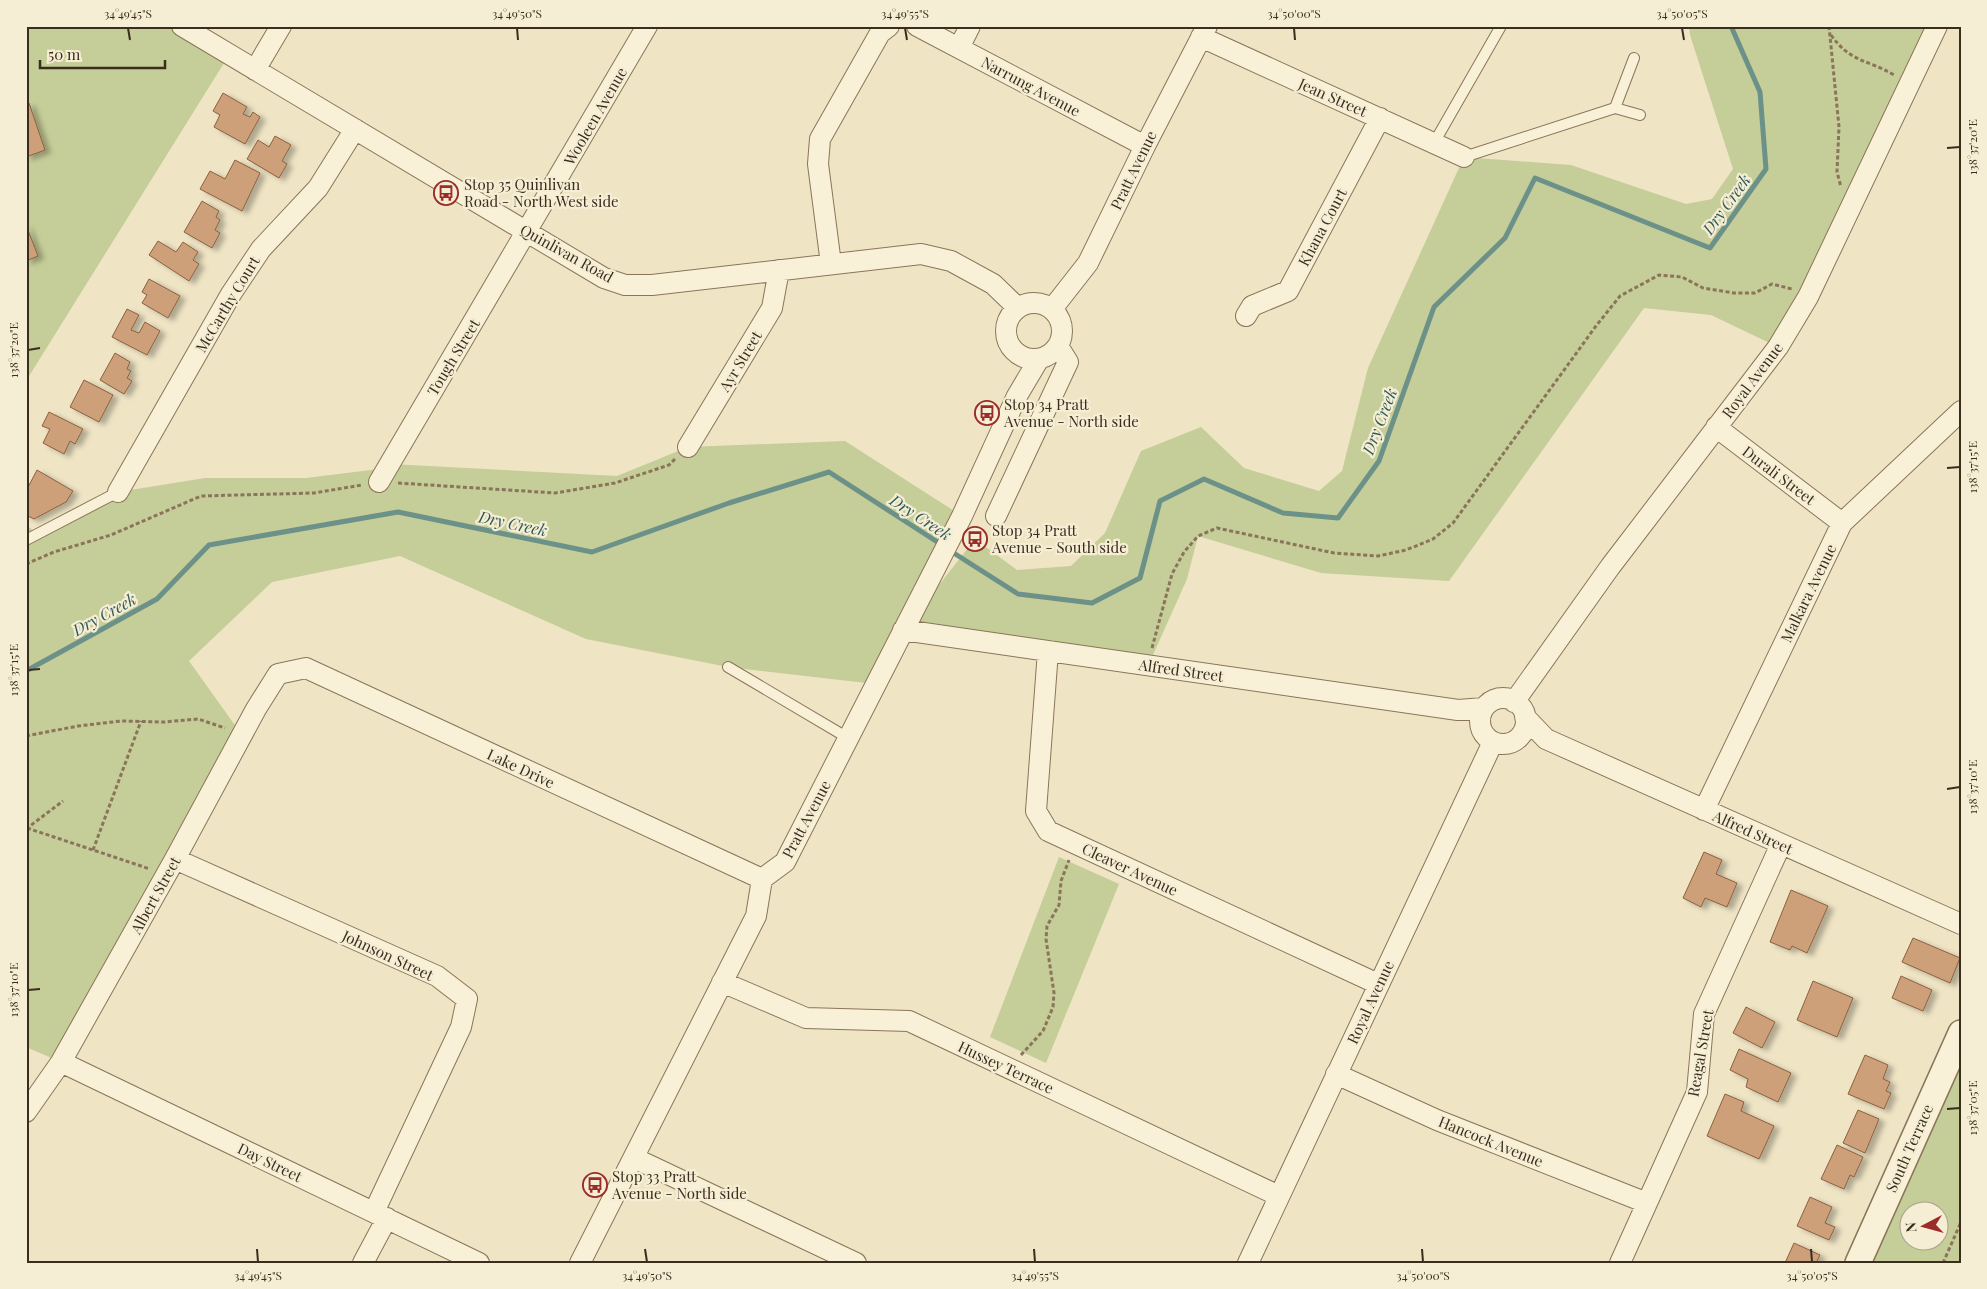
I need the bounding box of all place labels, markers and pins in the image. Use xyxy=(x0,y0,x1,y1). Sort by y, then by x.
place label: Stop 35 Quinlivan Road - North West side xyxy=(464,174,619,211)
bus stop icon: Stop 35 Quinlivan Road - North West side xyxy=(433,180,459,206)
place label: Stop 34 Pratt Avenue - North side xyxy=(1003,394,1139,431)
bus stop icon: Stop 34 Pratt Avenue - North side xyxy=(974,400,1000,426)
place label: Stop 34 Pratt Avenue - South side xyxy=(991,520,1127,557)
bus stop icon: Stop 34 Pratt Avenue - South side xyxy=(962,526,988,552)
place label: Stop 33 Pratt Avenue - North side xyxy=(611,1166,747,1203)
bus stop icon: Stop 33 Pratt Avenue - North side xyxy=(582,1172,608,1198)

